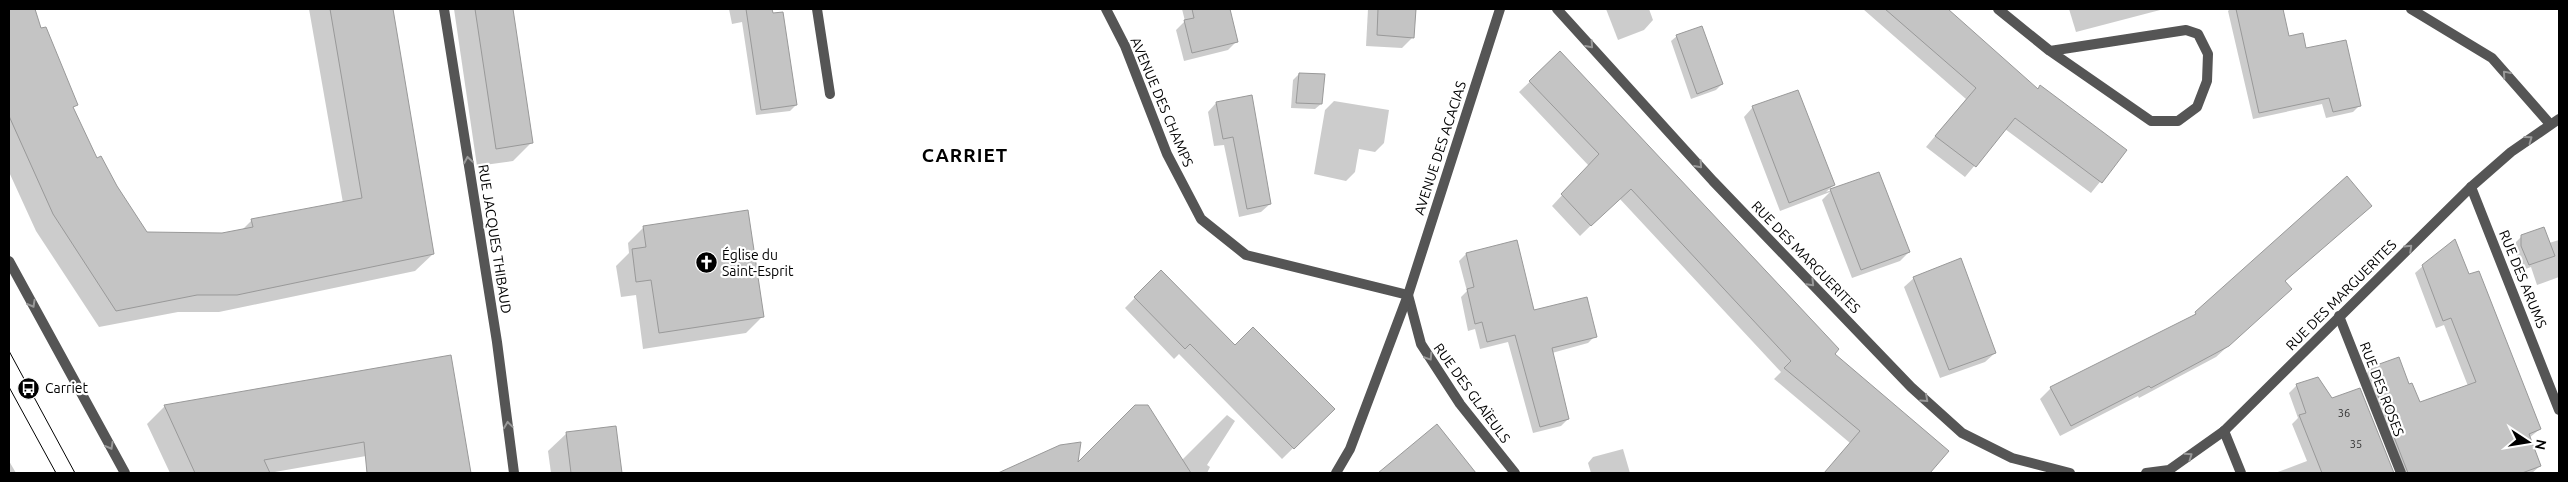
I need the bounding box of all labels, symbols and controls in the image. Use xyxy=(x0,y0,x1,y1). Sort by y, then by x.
street label: AVENUE DES CHAMPS xyxy=(1127,35,1197,169)
one-way arrow xyxy=(1584,39,1593,48)
one-way arrow xyxy=(2503,71,2512,80)
street label: AVENUE DES ACACIAS xyxy=(1411,79,1469,217)
one-way arrow xyxy=(2523,136,2533,145)
district label: CARRIET xyxy=(922,144,1008,166)
one-way arrow xyxy=(464,156,474,165)
one-way arrow xyxy=(1693,160,1702,169)
street label: RUE JACQUES THIBAUD xyxy=(475,163,515,315)
street label: RUE DES MARGUERITES xyxy=(1748,198,1864,316)
street label: RUE DES ARUMS xyxy=(2496,228,2550,330)
street label: RUE DES MARGUERITES xyxy=(2282,236,2400,354)
one-way arrow xyxy=(2403,245,2412,254)
place label: Église du Saint-Esprit xyxy=(722,246,794,279)
church icon: Église du Saint-Esprit xyxy=(694,251,718,275)
one-way arrow xyxy=(1805,277,1814,286)
one-way arrow xyxy=(26,298,36,307)
street label: RUE DES GLAÏEULS xyxy=(1431,340,1513,446)
street label: RUE DES ROSES xyxy=(2357,340,2407,438)
one-way arrow xyxy=(1423,351,1432,361)
bus stop icon: Carriet xyxy=(17,376,41,400)
place label: Carriet xyxy=(45,380,89,396)
one-way arrow xyxy=(1919,393,1928,402)
house number: 36 xyxy=(2338,407,2350,419)
north arrow xyxy=(2503,417,2553,467)
one-way arrow xyxy=(503,421,514,429)
house number: 35 xyxy=(2350,438,2362,450)
text: N xyxy=(2532,438,2550,451)
one-way arrow xyxy=(104,441,114,450)
one-way arrow xyxy=(2184,453,2193,462)

